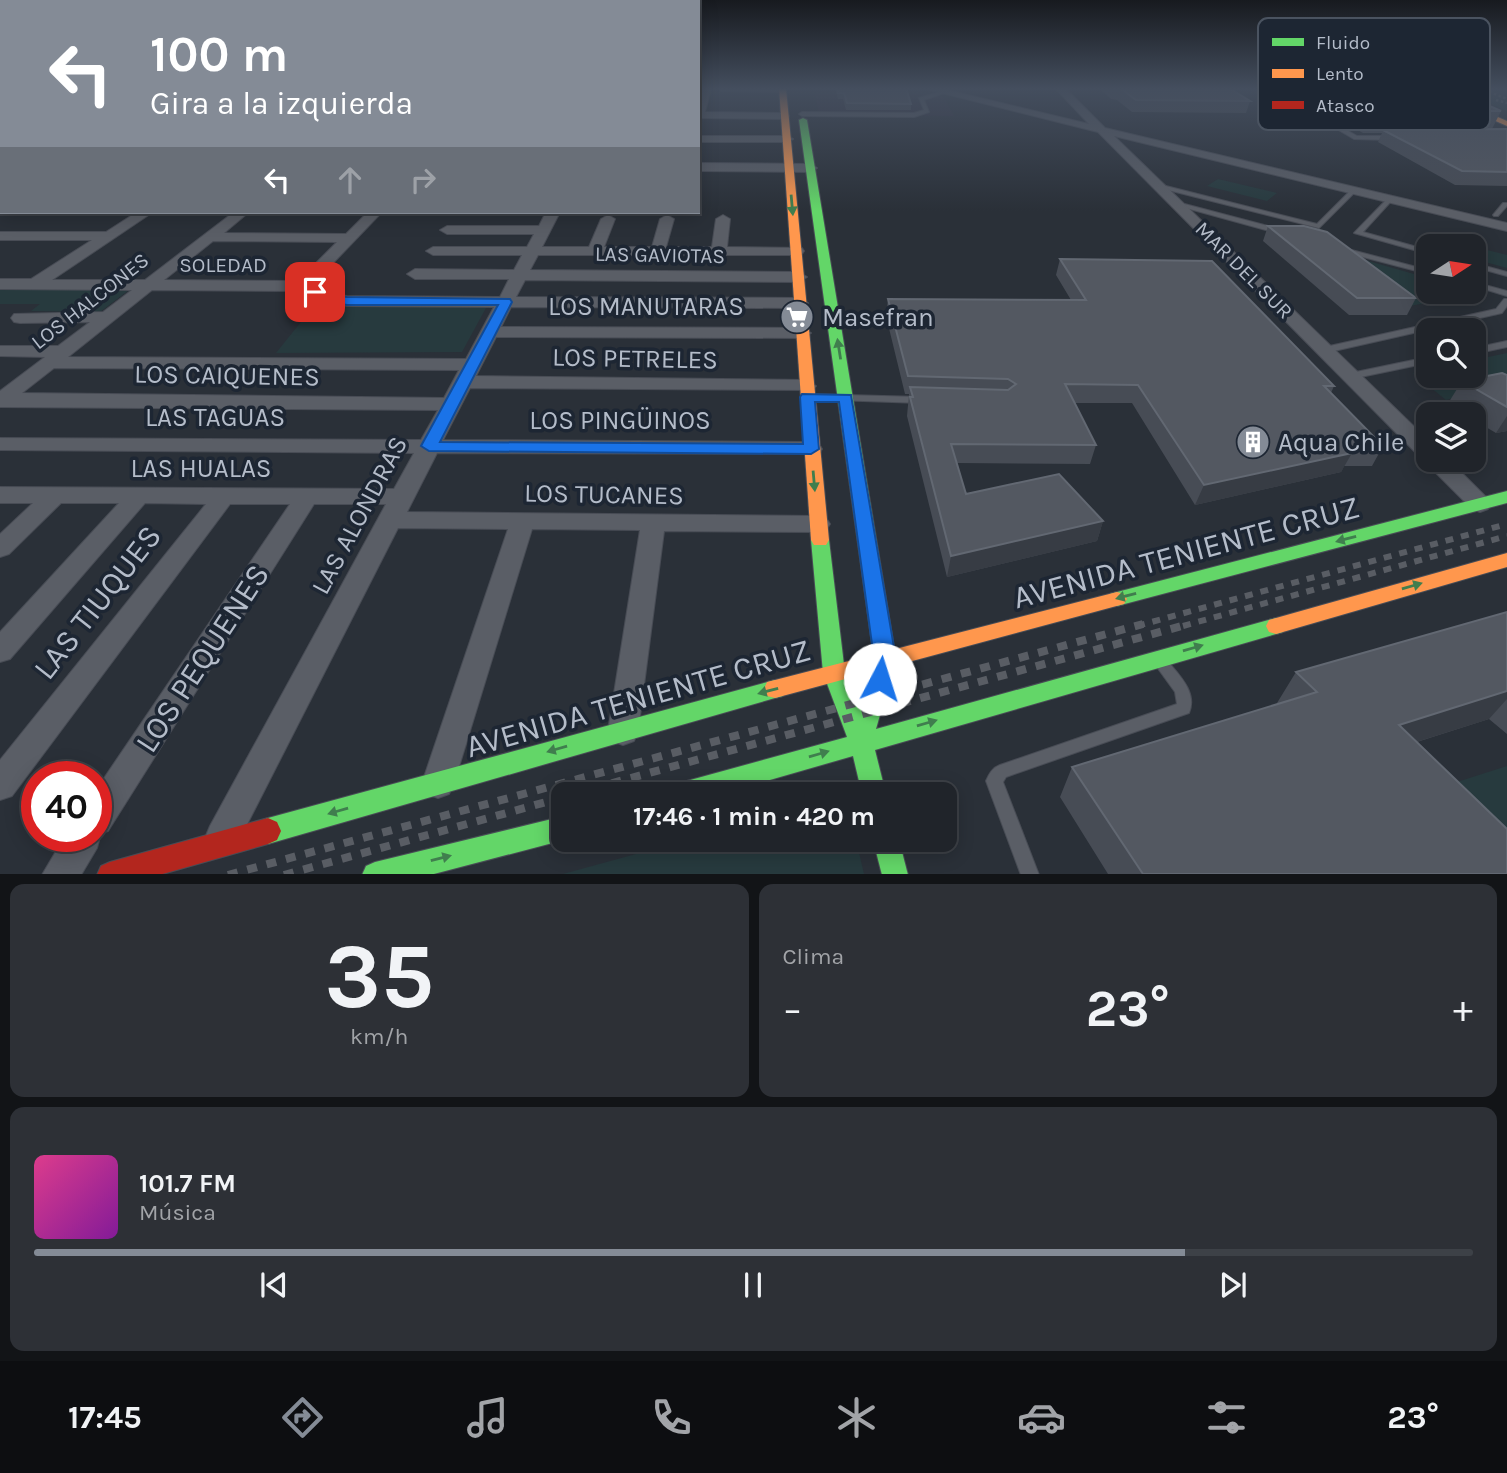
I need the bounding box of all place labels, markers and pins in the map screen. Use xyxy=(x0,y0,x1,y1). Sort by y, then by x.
pin xyxy=(285,262,345,322)
supermarket icon: Masefran xyxy=(778,298,816,336)
place label: Masefran xyxy=(822,302,934,333)
building icon: Aqua Chile xyxy=(1234,423,1272,461)
place label: Aqua Chile xyxy=(1278,427,1404,458)

